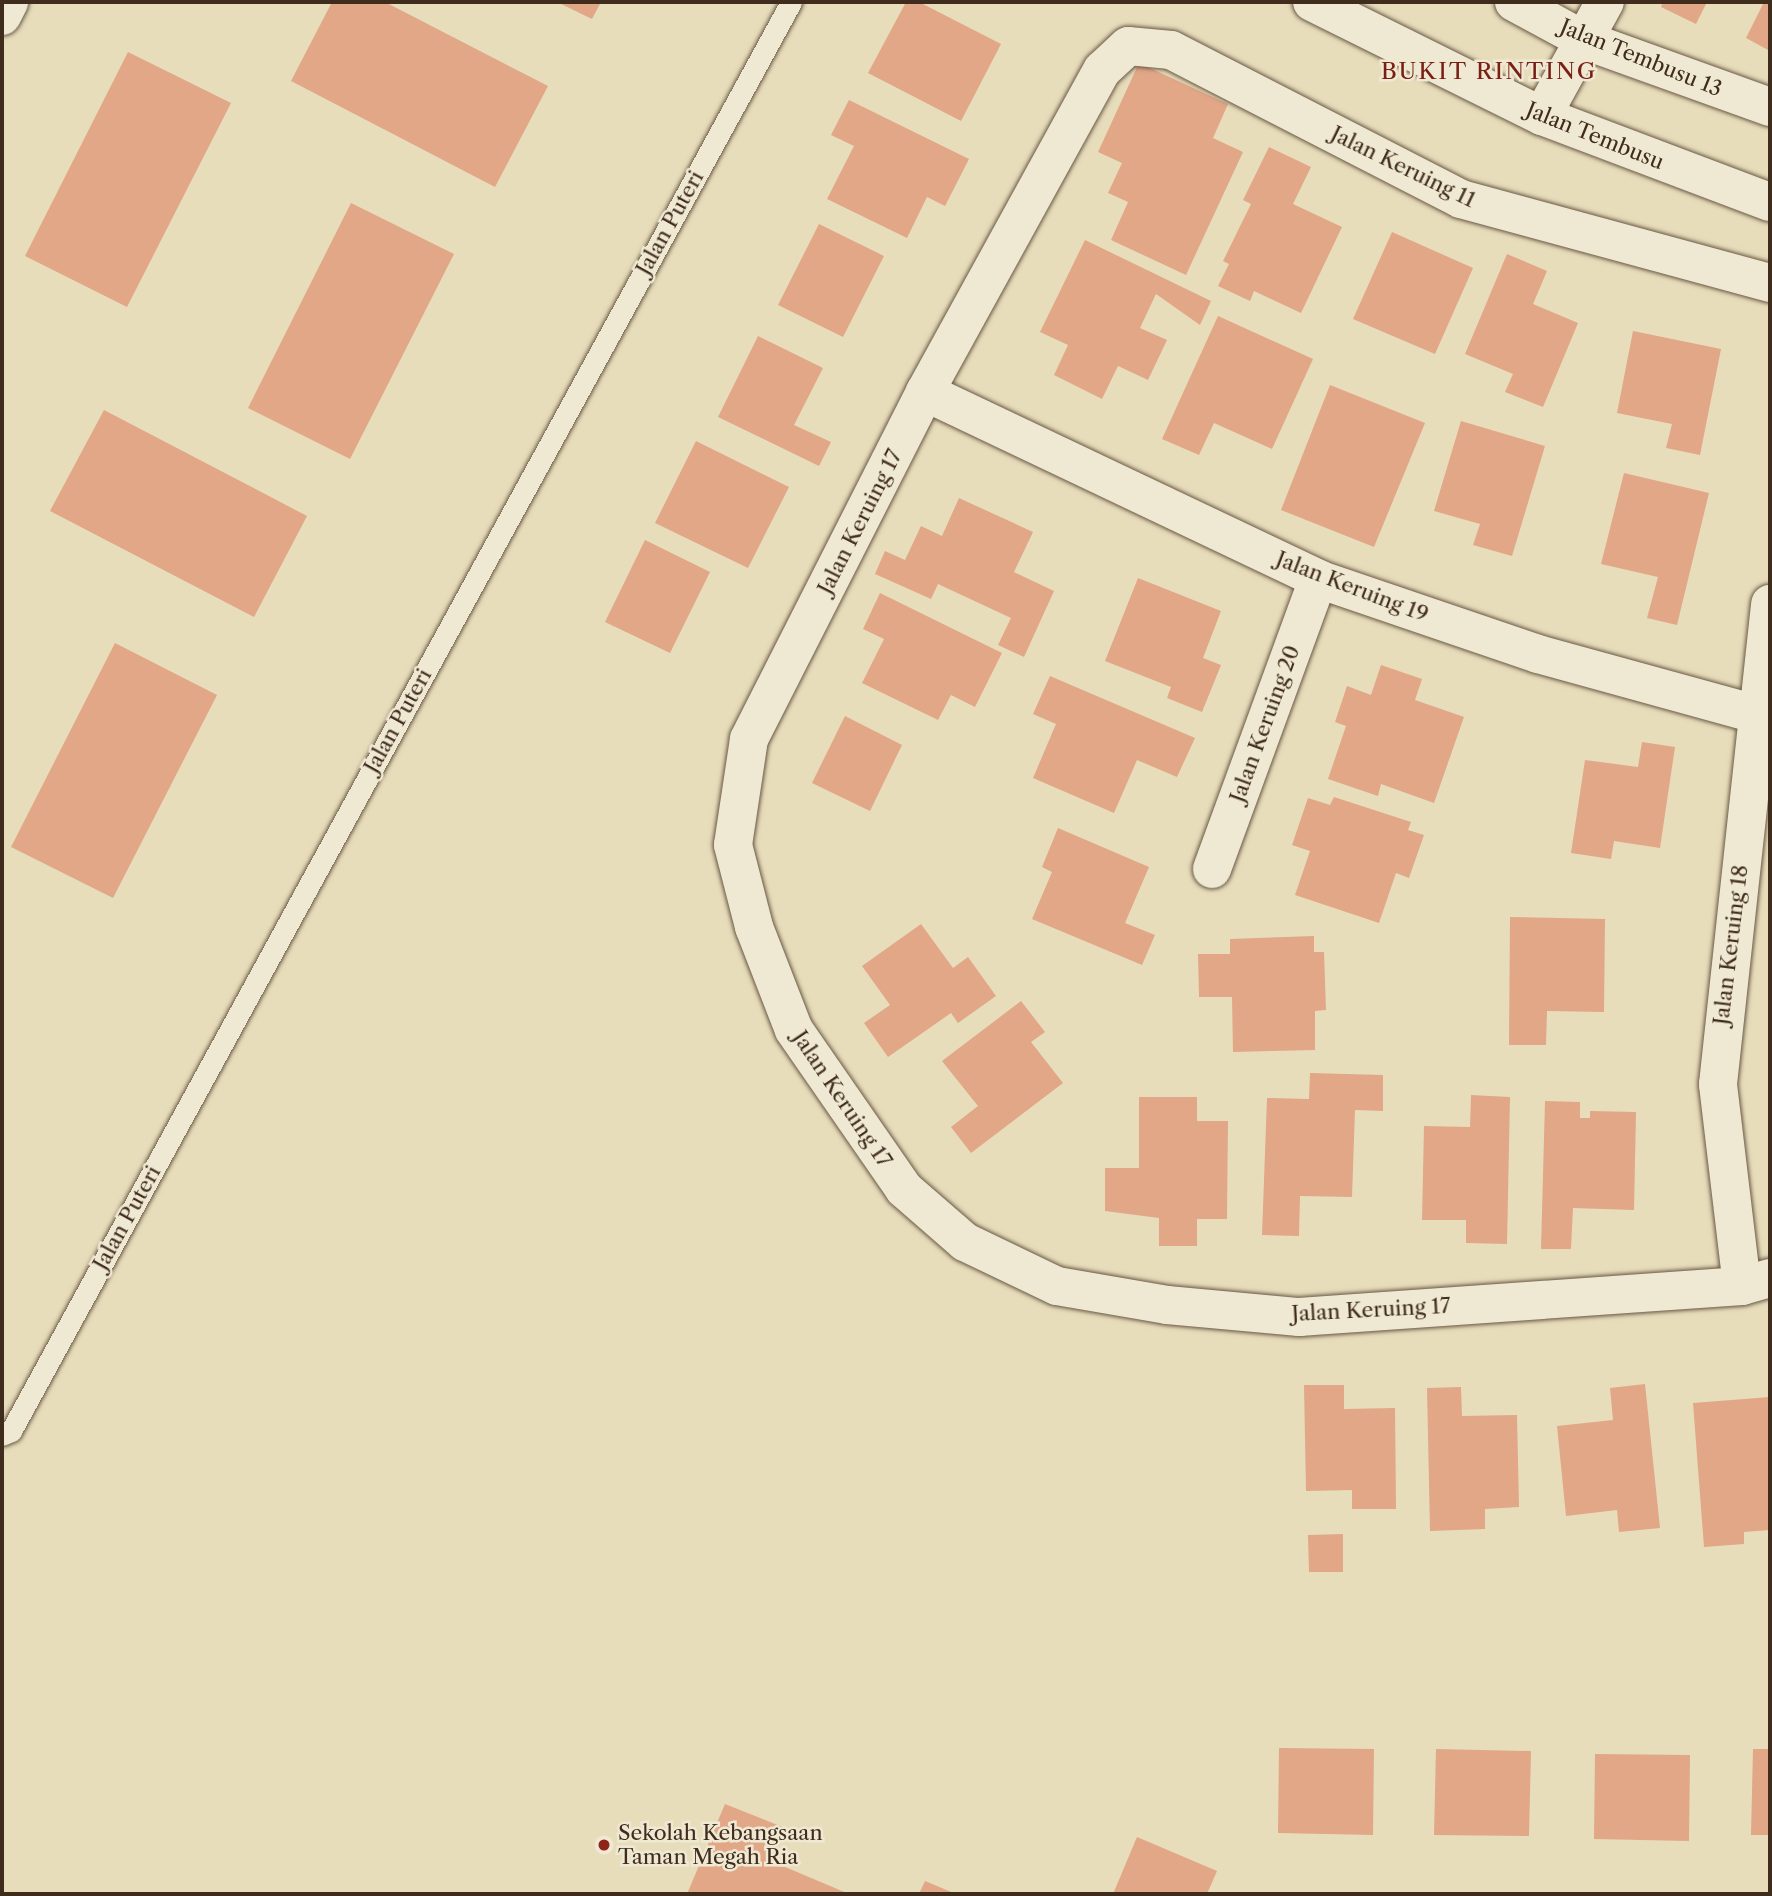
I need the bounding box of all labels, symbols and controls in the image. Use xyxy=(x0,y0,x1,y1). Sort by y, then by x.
street label: Jalan Tembusu 13 xyxy=(1556,14,1726,102)
district label: BUKIT RINTING xyxy=(1382,57,1596,85)
street label: Jalan Tembusu xyxy=(1522,97,1668,175)
street label: Jalan Keruing 11 xyxy=(1327,121,1479,213)
street label: Jalan Puteri xyxy=(631,166,709,280)
street label: Jalan Keruing 17 xyxy=(813,445,907,599)
street label: Jalan Keruing 19 xyxy=(1272,546,1432,628)
street label: Jalan Keruing 20 xyxy=(1225,642,1305,806)
street label: Jalan Puteri xyxy=(359,664,437,778)
street label: Jalan Keruing 18 xyxy=(1709,864,1753,1026)
street label: Jalan Keruing 17 xyxy=(787,1026,897,1172)
street label: Jalan Puteri xyxy=(88,1161,166,1275)
street label: Jalan Keruing 17 xyxy=(1291,1293,1451,1327)
place label: Sekolah Kebangsaan Taman Megah Ria xyxy=(618,1820,823,1870)
marker: Sekolah Kebangsaan Taman Megah Ria xyxy=(596,1837,612,1853)

